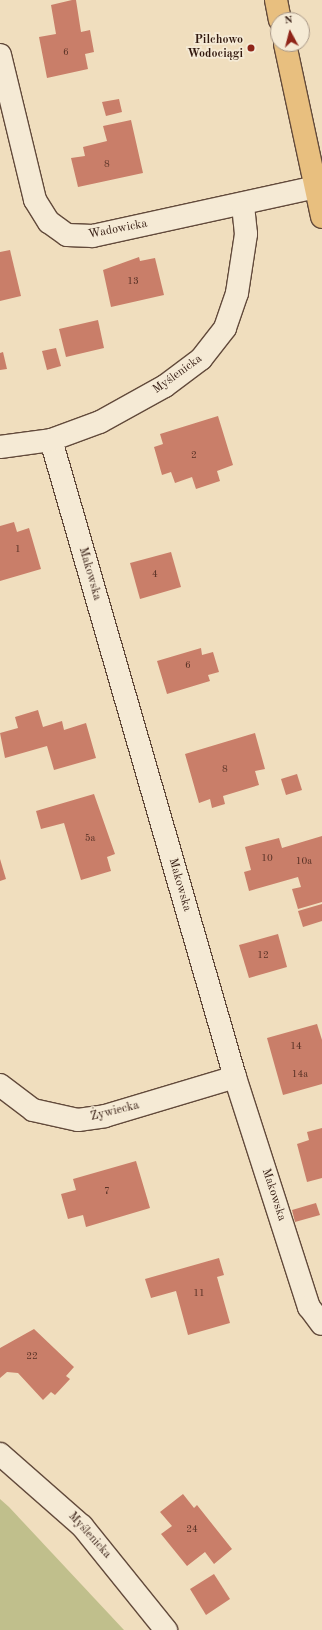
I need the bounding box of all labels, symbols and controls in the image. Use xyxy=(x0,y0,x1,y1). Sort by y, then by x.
north arrow xyxy=(270,12,310,52)
text: N xyxy=(284,15,293,27)
place label: Pilchowo Wodociągi xyxy=(187,34,243,62)
marker: Pilchowo Wodociągi xyxy=(246,43,256,53)
house number: 6 xyxy=(63,47,69,59)
house number: 8 xyxy=(104,159,110,171)
street label: Wadowicka xyxy=(87,217,149,243)
house number: 13 xyxy=(127,276,139,288)
street label: Myślenicka xyxy=(151,352,205,398)
house number: 2 xyxy=(191,450,197,462)
house number: 1 xyxy=(15,544,21,556)
street label: Makowska xyxy=(75,546,103,602)
house number: 4 xyxy=(152,569,158,581)
house number: 6 xyxy=(185,660,191,672)
house number: 8 xyxy=(222,764,228,776)
house number: 5a xyxy=(85,833,95,845)
house number: 10 xyxy=(261,853,273,865)
house number: 10a xyxy=(296,856,312,868)
street label: Makowska xyxy=(165,857,193,913)
house number: 12 xyxy=(257,950,269,962)
house number: 14 xyxy=(290,1041,302,1053)
house number: 14a xyxy=(292,1069,308,1081)
street label: Żywiecka xyxy=(89,1099,141,1125)
street label: Makowska xyxy=(258,1167,288,1223)
house number: 7 xyxy=(104,1186,110,1198)
house number: 11 xyxy=(193,1288,205,1300)
house number: 22 xyxy=(26,1351,38,1363)
street label: Myślenicka xyxy=(64,1510,114,1562)
house number: 24 xyxy=(186,1524,198,1536)

